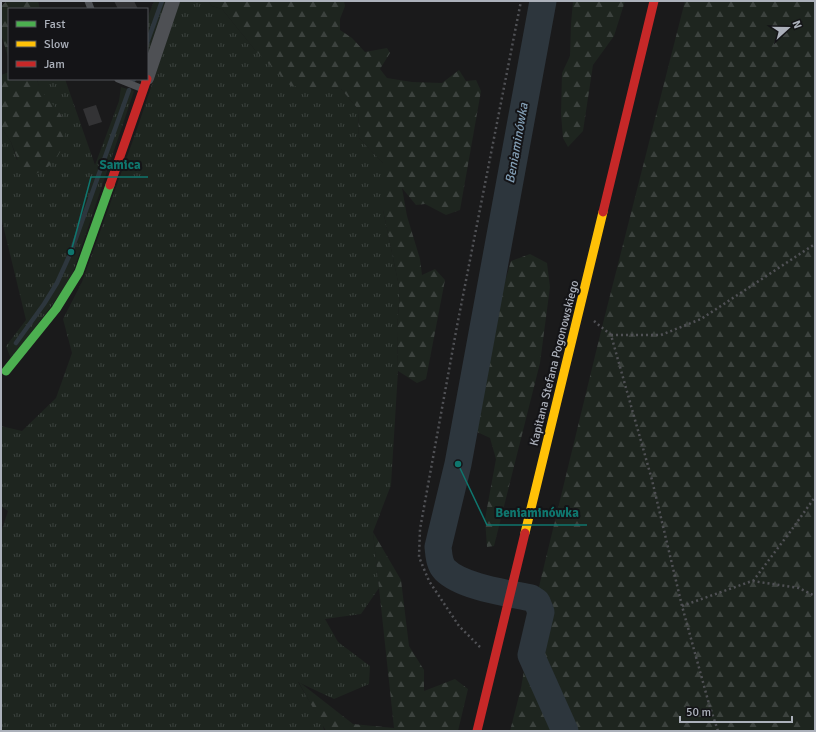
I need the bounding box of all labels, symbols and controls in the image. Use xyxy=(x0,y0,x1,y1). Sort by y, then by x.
legend xyxy=(8,8,148,80)
north arrow xyxy=(768,8,808,48)
text: Fast xyxy=(44,17,65,32)
text: N xyxy=(789,19,804,30)
text: Slow xyxy=(44,37,69,52)
text: Jam xyxy=(44,57,65,72)
water label: Beniaminówka xyxy=(502,101,532,185)
callout: Samica xyxy=(91,152,148,177)
text: Samica xyxy=(99,157,141,173)
street label: Kapitana Stefana Pogonowskiego xyxy=(527,279,582,447)
callout: Beniaminówka xyxy=(487,500,587,525)
text: Beniaminówka xyxy=(495,505,579,521)
scale bar xyxy=(680,698,792,724)
text: 50 m xyxy=(686,705,711,720)

